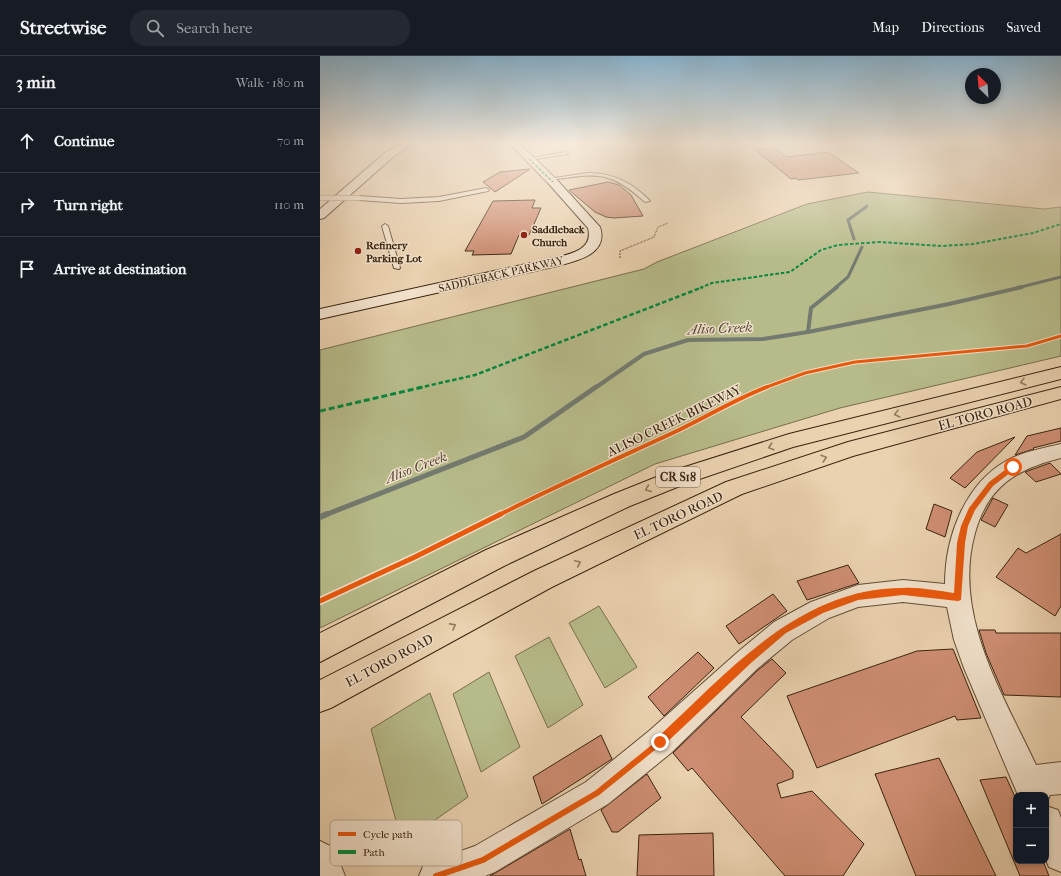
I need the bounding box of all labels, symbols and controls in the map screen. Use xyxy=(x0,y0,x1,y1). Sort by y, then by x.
search box xyxy=(130,10,410,46)
text: Streetwise xyxy=(20,17,106,39)
icon: search xyxy=(144,17,166,39)
text: Search here xyxy=(176,19,252,37)
text: Map xyxy=(872,19,899,36)
text: Directions xyxy=(921,19,984,36)
text: Saved xyxy=(1006,19,1041,36)
north arrow xyxy=(965,68,1001,104)
text: 3 min xyxy=(16,72,56,92)
text: Walk · 180 m xyxy=(236,75,304,90)
icon: ahead xyxy=(16,130,38,152)
text: Continue xyxy=(54,132,114,150)
text: 70 m xyxy=(277,133,304,148)
icon: right xyxy=(16,194,38,216)
text: Turn right xyxy=(54,196,123,214)
text: 110 m xyxy=(274,197,304,212)
place label: Saddleback Church xyxy=(532,223,585,249)
marker: Saddleback Church xyxy=(519,230,529,240)
place label: Refinery Parking Lot xyxy=(366,239,423,265)
marker: Refinery Parking Lot xyxy=(353,246,363,256)
street label: SADDLEBACK PARKWAY xyxy=(437,254,565,295)
icon: arrive xyxy=(16,258,38,280)
text: Arrive at destination xyxy=(54,260,186,278)
water label: Aliso Creek xyxy=(685,319,753,338)
one-way arrow xyxy=(1020,377,1027,386)
street label: ALISO CREEK BIKEWAY xyxy=(604,381,745,460)
street label: EL TORO ROAD xyxy=(936,394,1034,433)
one-way arrow xyxy=(894,409,901,418)
one-way arrow xyxy=(768,442,775,451)
water label: Aliso Creek xyxy=(381,448,449,488)
one-way arrow xyxy=(820,454,827,463)
route start xyxy=(1004,458,1022,476)
road number: CR S18 xyxy=(656,467,700,487)
one-way arrow xyxy=(645,485,652,493)
street label: EL TORO ROAD xyxy=(631,488,725,543)
one-way arrow xyxy=(574,560,581,568)
one-way arrow xyxy=(449,624,457,631)
street label: EL TORO ROAD xyxy=(343,631,436,690)
route end xyxy=(651,733,669,751)
map controls xyxy=(1013,792,1049,864)
button: + xyxy=(1013,792,1049,828)
legend xyxy=(330,820,462,866)
text: Cycle path xyxy=(363,828,414,841)
button: − xyxy=(1013,828,1049,864)
text: Path xyxy=(363,846,386,859)

